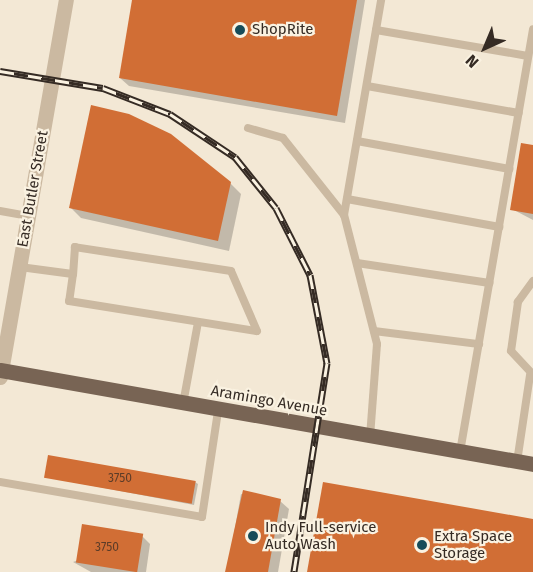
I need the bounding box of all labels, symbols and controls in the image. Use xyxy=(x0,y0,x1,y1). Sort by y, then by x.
north arrow xyxy=(455,18,515,78)
place label: ShopRite xyxy=(252,21,313,39)
marker: ShopRite xyxy=(233,23,247,37)
text: N xyxy=(462,51,483,72)
street label: East Butler Street xyxy=(14,129,52,249)
street label: Aramingo Avenue xyxy=(209,382,329,420)
house number: 3750 xyxy=(108,472,132,486)
place label: Indy Full-service Auto Wash xyxy=(265,518,376,553)
place label: Extra Space Storage xyxy=(434,527,512,562)
marker: Indy Full-service Auto Wash xyxy=(246,529,260,543)
marker: Extra Space Storage xyxy=(415,538,429,552)
house number: 3750 xyxy=(95,541,119,555)

